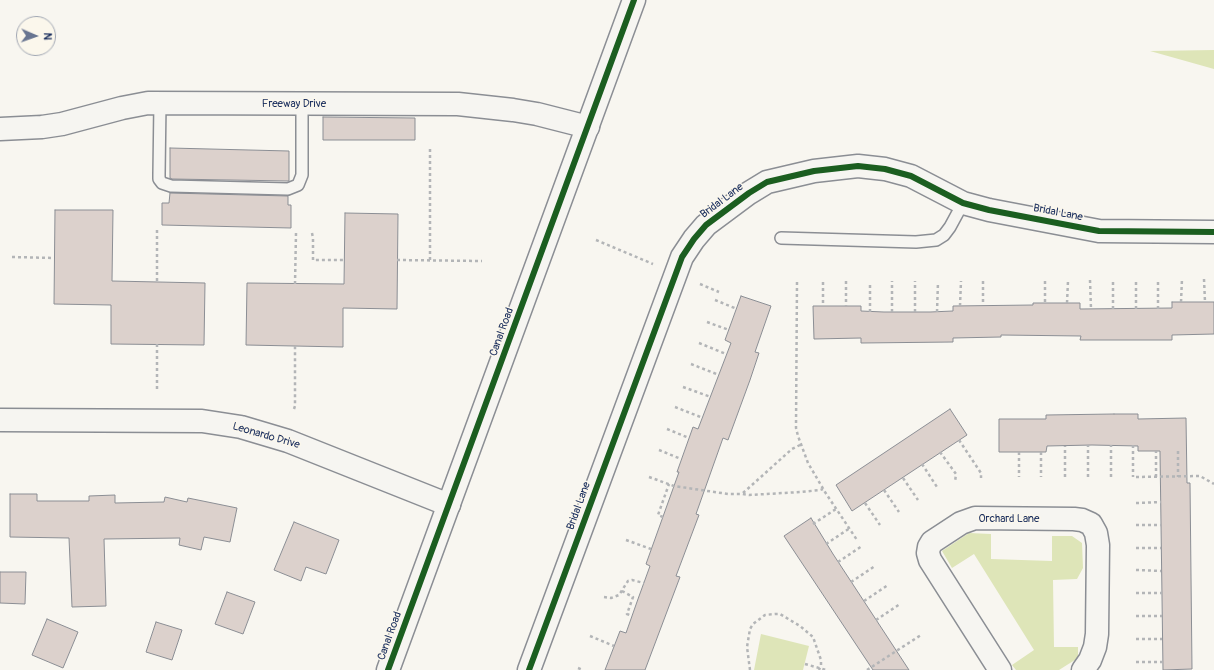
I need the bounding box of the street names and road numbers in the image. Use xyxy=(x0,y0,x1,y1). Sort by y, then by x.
street label: Freeway Drive xyxy=(262,97,326,111)
street label: Bridal Lane xyxy=(698,181,746,221)
street label: Bridal Lane xyxy=(1032,202,1084,224)
street label: Canal Road xyxy=(487,306,517,358)
street label: Leonardo Drive xyxy=(231,420,301,452)
street label: Bridal Lane xyxy=(564,480,594,532)
street label: Orchard Lane xyxy=(979,512,1039,526)
street label: Canal Road xyxy=(375,610,405,662)

